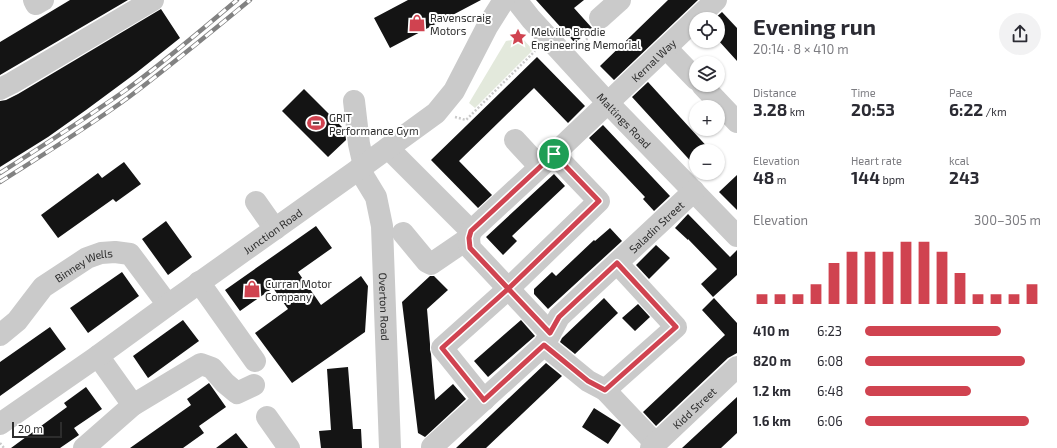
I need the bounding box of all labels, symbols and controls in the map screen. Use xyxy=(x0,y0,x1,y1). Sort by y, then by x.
place label: Ravenscraig Motors xyxy=(430,11,491,37)
map controls xyxy=(689,12,725,180)
button: locate xyxy=(689,12,725,48)
shop icon: Ravenscraig Motors xyxy=(407,13,427,33)
text: Evening run xyxy=(753,13,876,39)
button: share xyxy=(999,13,1041,55)
place label: Melville Brodie Engineering Memorial xyxy=(531,25,641,51)
place icon: Melville Brodie Engineering Memorial xyxy=(508,27,528,47)
street label: Kernal Way xyxy=(628,35,678,84)
text: 20:14 · 8 × 410 m xyxy=(753,41,849,57)
button: layers xyxy=(689,56,725,92)
text: Distance xyxy=(753,86,796,99)
text: Time xyxy=(851,86,876,99)
text: Pace xyxy=(949,86,973,99)
street label: Maltings Road xyxy=(595,90,654,150)
text: 3.28 xyxy=(753,99,787,119)
text: 20:53 xyxy=(851,99,895,119)
text: 6:22 xyxy=(949,99,983,119)
button: + xyxy=(689,100,725,136)
text: km xyxy=(787,105,805,118)
text: /km xyxy=(983,105,1007,118)
place label: GRIT Performance Gym xyxy=(329,111,419,137)
sports icon: GRIT Performance Gym xyxy=(306,113,326,133)
pin xyxy=(537,137,571,171)
icon: arrive xyxy=(543,143,565,165)
button: − xyxy=(689,144,725,180)
text: Elevation xyxy=(753,154,800,167)
text: Heart rate xyxy=(851,154,902,167)
text: kcal xyxy=(949,154,969,167)
text: 48 xyxy=(753,167,774,187)
text: 144 xyxy=(851,167,880,187)
text: 243 xyxy=(949,167,979,187)
text: m xyxy=(774,173,787,186)
text: bpm xyxy=(880,173,905,186)
street label: Saladin Street xyxy=(626,198,686,255)
street label: Junction Road xyxy=(240,205,304,256)
text: Elevation xyxy=(753,212,808,228)
text: 300–305 m xyxy=(974,212,1041,228)
street label: Binney Wells xyxy=(52,246,114,284)
street label: Overton Road xyxy=(377,272,393,341)
place label: Curran Motor Company xyxy=(265,277,333,303)
shop icon: Curran Motor Company xyxy=(242,279,262,299)
text: 410 m xyxy=(753,323,789,339)
text: 6:23 xyxy=(817,323,842,339)
text: 820 m xyxy=(753,353,791,369)
text: 6:08 xyxy=(817,353,843,369)
text: 1.2 km xyxy=(753,383,791,399)
text: 6:48 xyxy=(817,383,843,399)
street label: Kidd Street xyxy=(669,384,718,431)
text: 1.6 km xyxy=(753,413,791,429)
text: 6:06 xyxy=(817,413,843,429)
scale bar xyxy=(12,420,62,439)
text: 20 m xyxy=(18,422,43,435)

